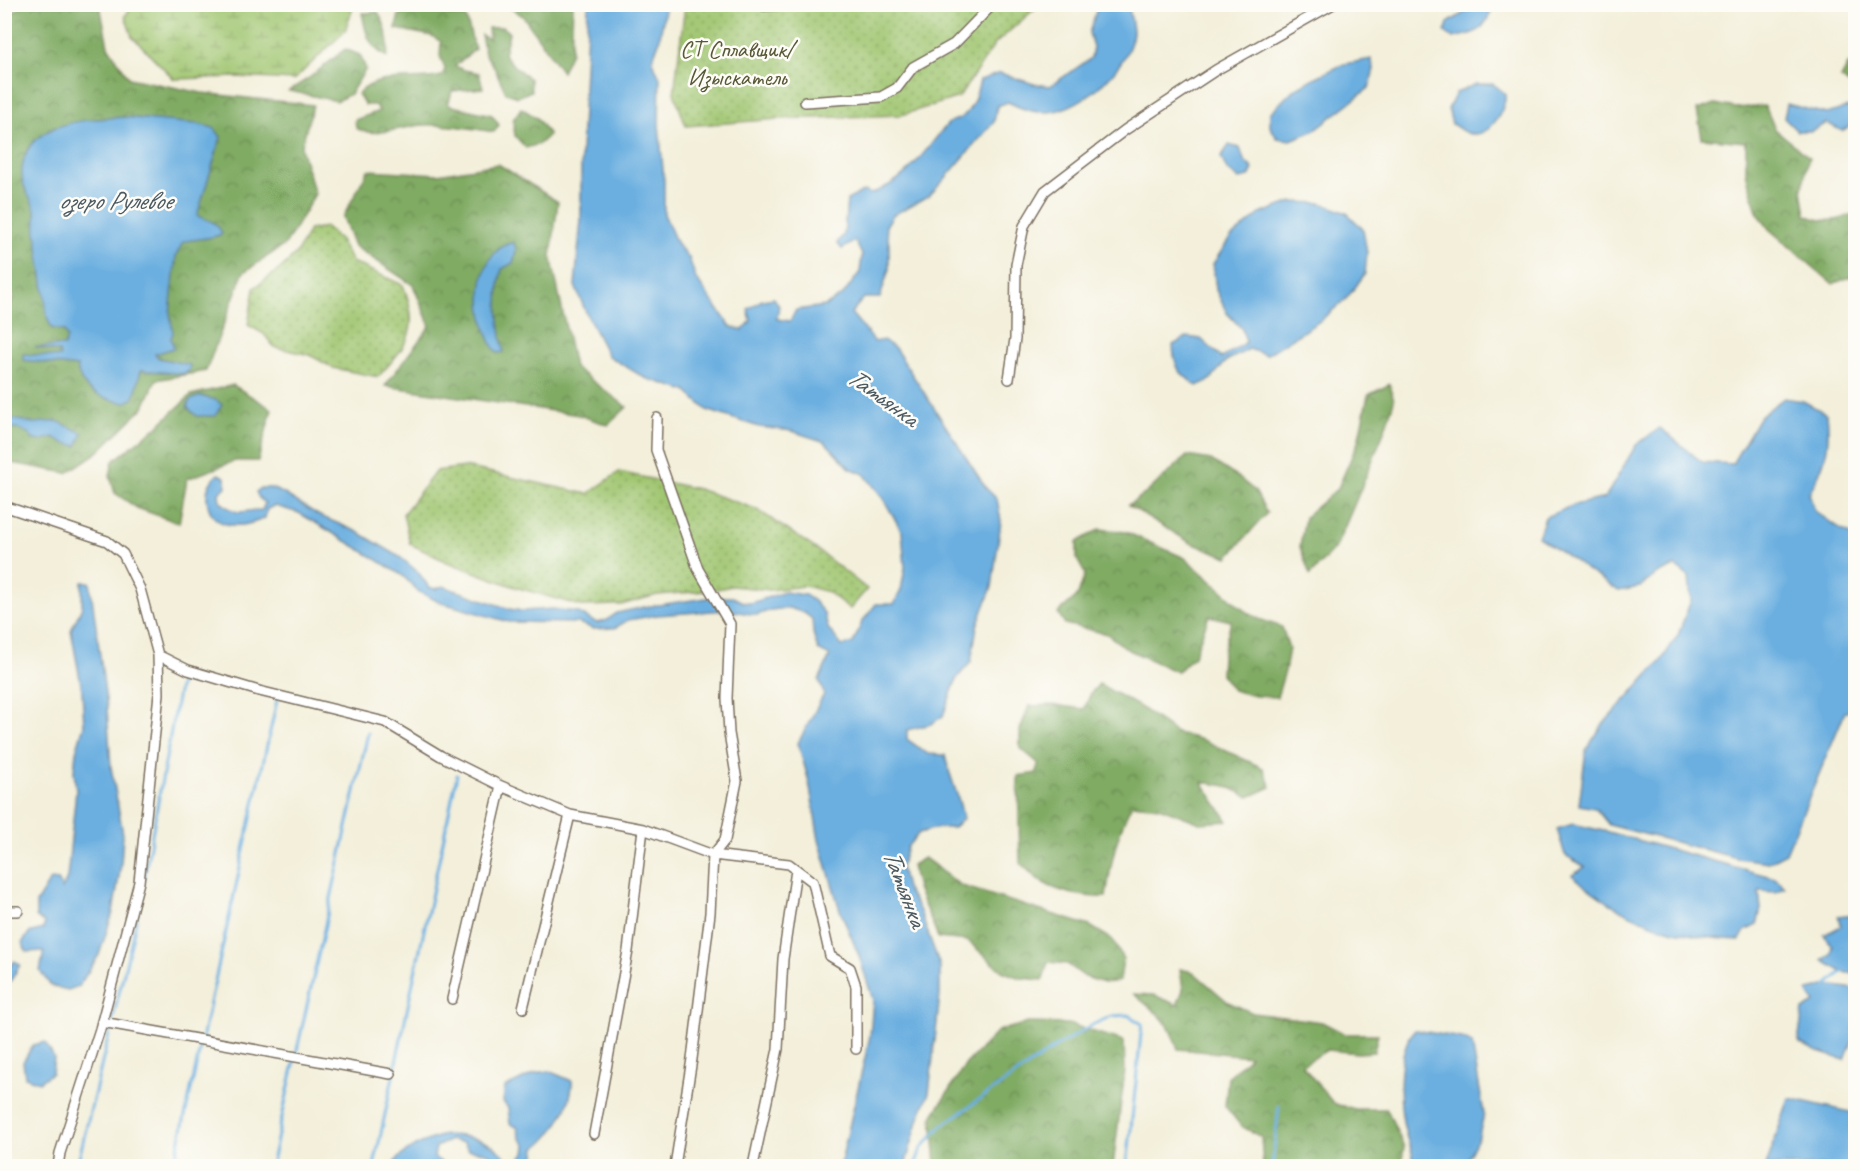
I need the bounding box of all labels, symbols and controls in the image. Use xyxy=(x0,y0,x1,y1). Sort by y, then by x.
park label: СТ Сплавщик/ Изыскатель xyxy=(680,34,799,93)
water label: озеро Рулевое xyxy=(59,184,176,217)
water label: Татьянка xyxy=(841,360,928,436)
water label: Татьянка xyxy=(875,845,936,934)

